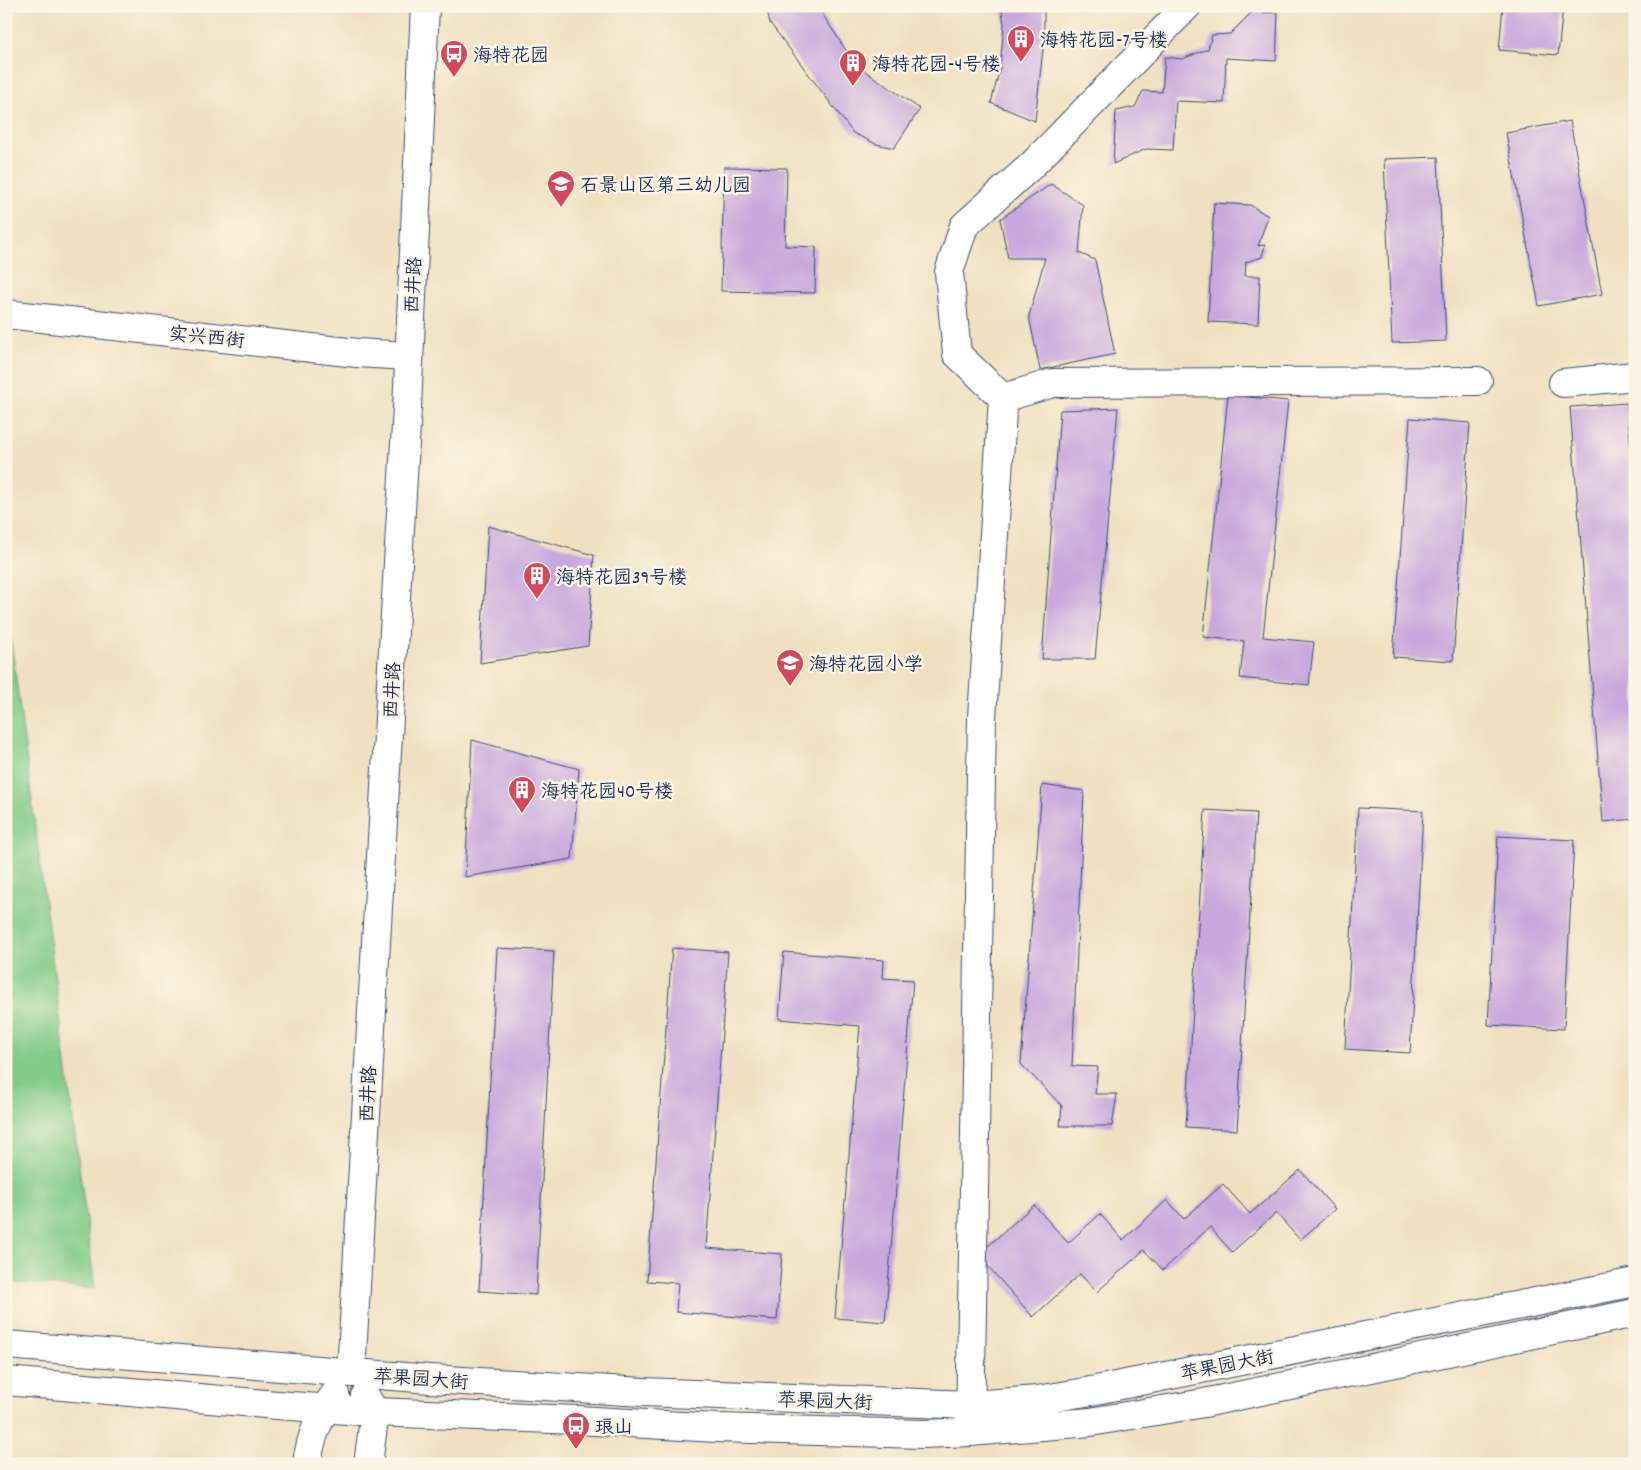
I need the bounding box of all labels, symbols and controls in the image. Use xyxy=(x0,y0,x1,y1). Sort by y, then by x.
building icon: 海特花园-7号楼 xyxy=(1006,24,1036,63)
place label: 海特花园-7号楼 xyxy=(1040,29,1168,56)
bus stop icon: 海特花园 xyxy=(439,39,469,78)
place label: 海特花园 xyxy=(473,44,549,71)
building icon: 海特花园-4号楼 xyxy=(838,48,868,87)
place label: 海特花园-4号楼 xyxy=(872,53,1000,80)
school or university icon: 石景山区第三幼儿园 xyxy=(546,169,576,208)
place label: 石景山区第三幼儿园 xyxy=(580,174,751,201)
street label: 西井路 xyxy=(401,256,430,314)
street label: 实兴西街 xyxy=(167,322,246,357)
building icon: 海特花园39号楼 xyxy=(522,561,552,600)
place label: 海特花园39号楼 xyxy=(556,566,687,593)
school or university icon: 海特花园小学 xyxy=(775,648,805,687)
place label: 海特花园小学 xyxy=(809,653,923,680)
street label: 西井路 xyxy=(380,661,409,719)
building icon: 海特花园40号楼 xyxy=(507,775,537,814)
place label: 海特花园40号楼 xyxy=(541,780,673,807)
street label: 西井路 xyxy=(356,1065,385,1123)
street label: 苹果园大街 xyxy=(1178,1345,1277,1390)
street label: 苹果园大街 xyxy=(372,1365,469,1398)
street label: 苹果园大街 xyxy=(777,1388,873,1419)
bus stop icon: 琅山 xyxy=(561,1411,591,1450)
place label: 琅山 xyxy=(595,1416,633,1443)

